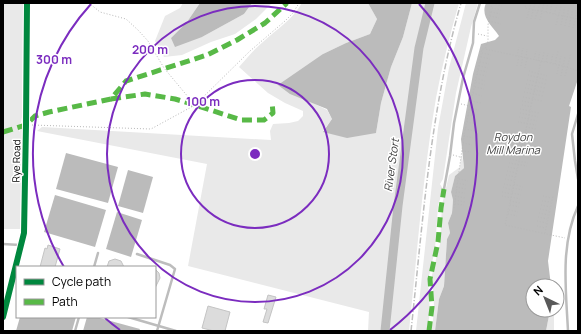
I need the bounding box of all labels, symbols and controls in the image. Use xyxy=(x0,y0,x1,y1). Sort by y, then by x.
text: 200 m xyxy=(132,41,168,58)
text: 300 m xyxy=(36,51,72,68)
text: 100 m xyxy=(186,93,220,110)
water label: Roydon Mill Marina xyxy=(486,129,541,157)
water label: River Stort xyxy=(380,136,402,192)
street label: Rye Road xyxy=(9,139,23,183)
centre of rings xyxy=(248,147,262,161)
legend xyxy=(16,266,156,318)
text: Cycle path xyxy=(52,273,111,290)
north arrow xyxy=(525,278,565,318)
text: N xyxy=(530,282,546,299)
text: Path xyxy=(52,293,78,310)

